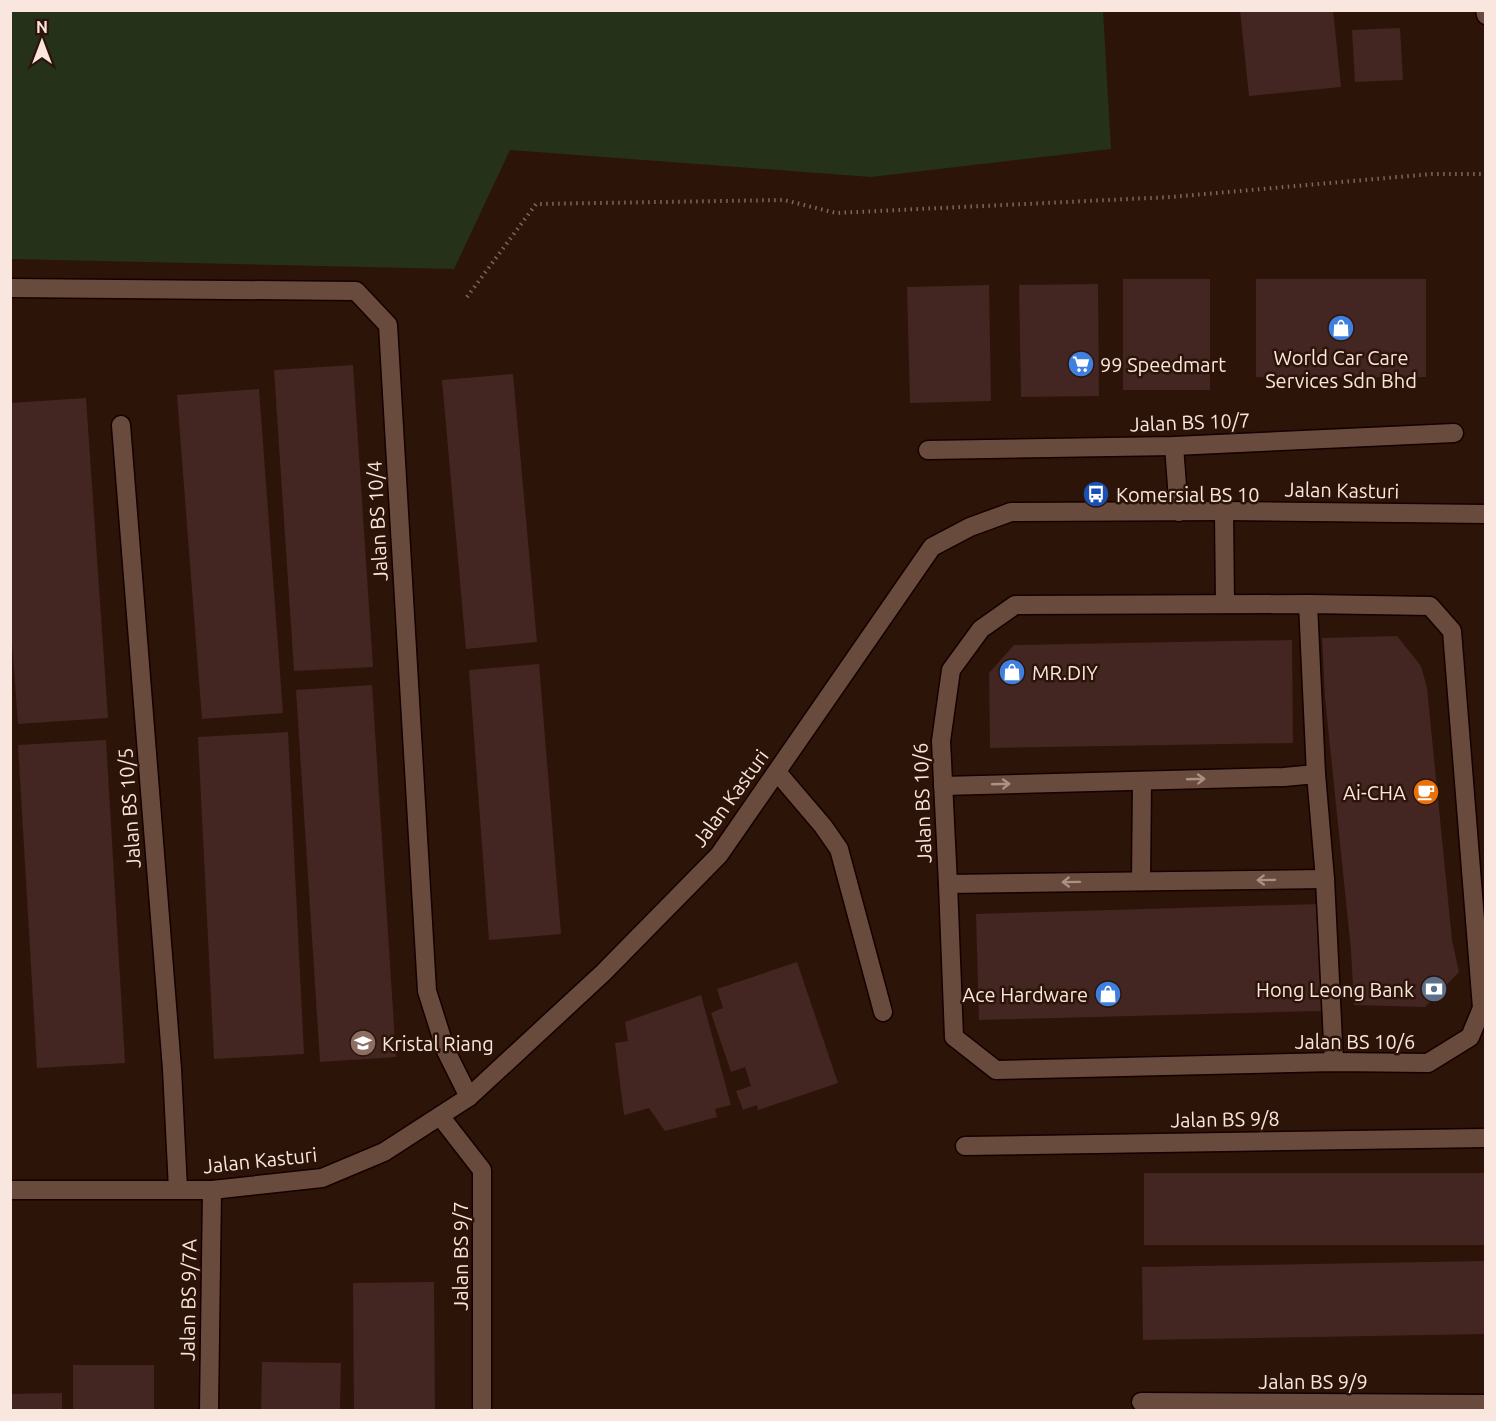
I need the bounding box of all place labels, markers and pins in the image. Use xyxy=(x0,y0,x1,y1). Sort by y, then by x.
shop icon: World Car Care Services Sdn Bhd xyxy=(1326,313,1356,343)
place label: World Car Care Services Sdn Bhd xyxy=(1265,346,1417,392)
supermarket icon: 99 Speedmart xyxy=(1066,349,1096,379)
place label: 99 Speedmart xyxy=(1100,353,1226,376)
bus stop icon: Komersial BS 10 xyxy=(1081,479,1111,509)
place label: Komersial BS 10 xyxy=(1116,483,1259,506)
shop icon: MR.DIY xyxy=(997,657,1027,687)
place label: MR.DIY xyxy=(1032,661,1098,684)
cafe icon: Ai-CHA xyxy=(1411,777,1441,807)
place label: Ai-CHA xyxy=(1343,781,1406,804)
bank icon: Hong Leong Bank xyxy=(1419,974,1449,1004)
place label: Hong Leong Bank xyxy=(1256,978,1414,1001)
shop icon: Ace Hardware xyxy=(1093,979,1123,1009)
place label: Ace Hardware xyxy=(962,983,1088,1006)
school or university icon: Kristal Riang xyxy=(348,1028,378,1058)
place label: Kristal Riang xyxy=(382,1032,494,1055)

